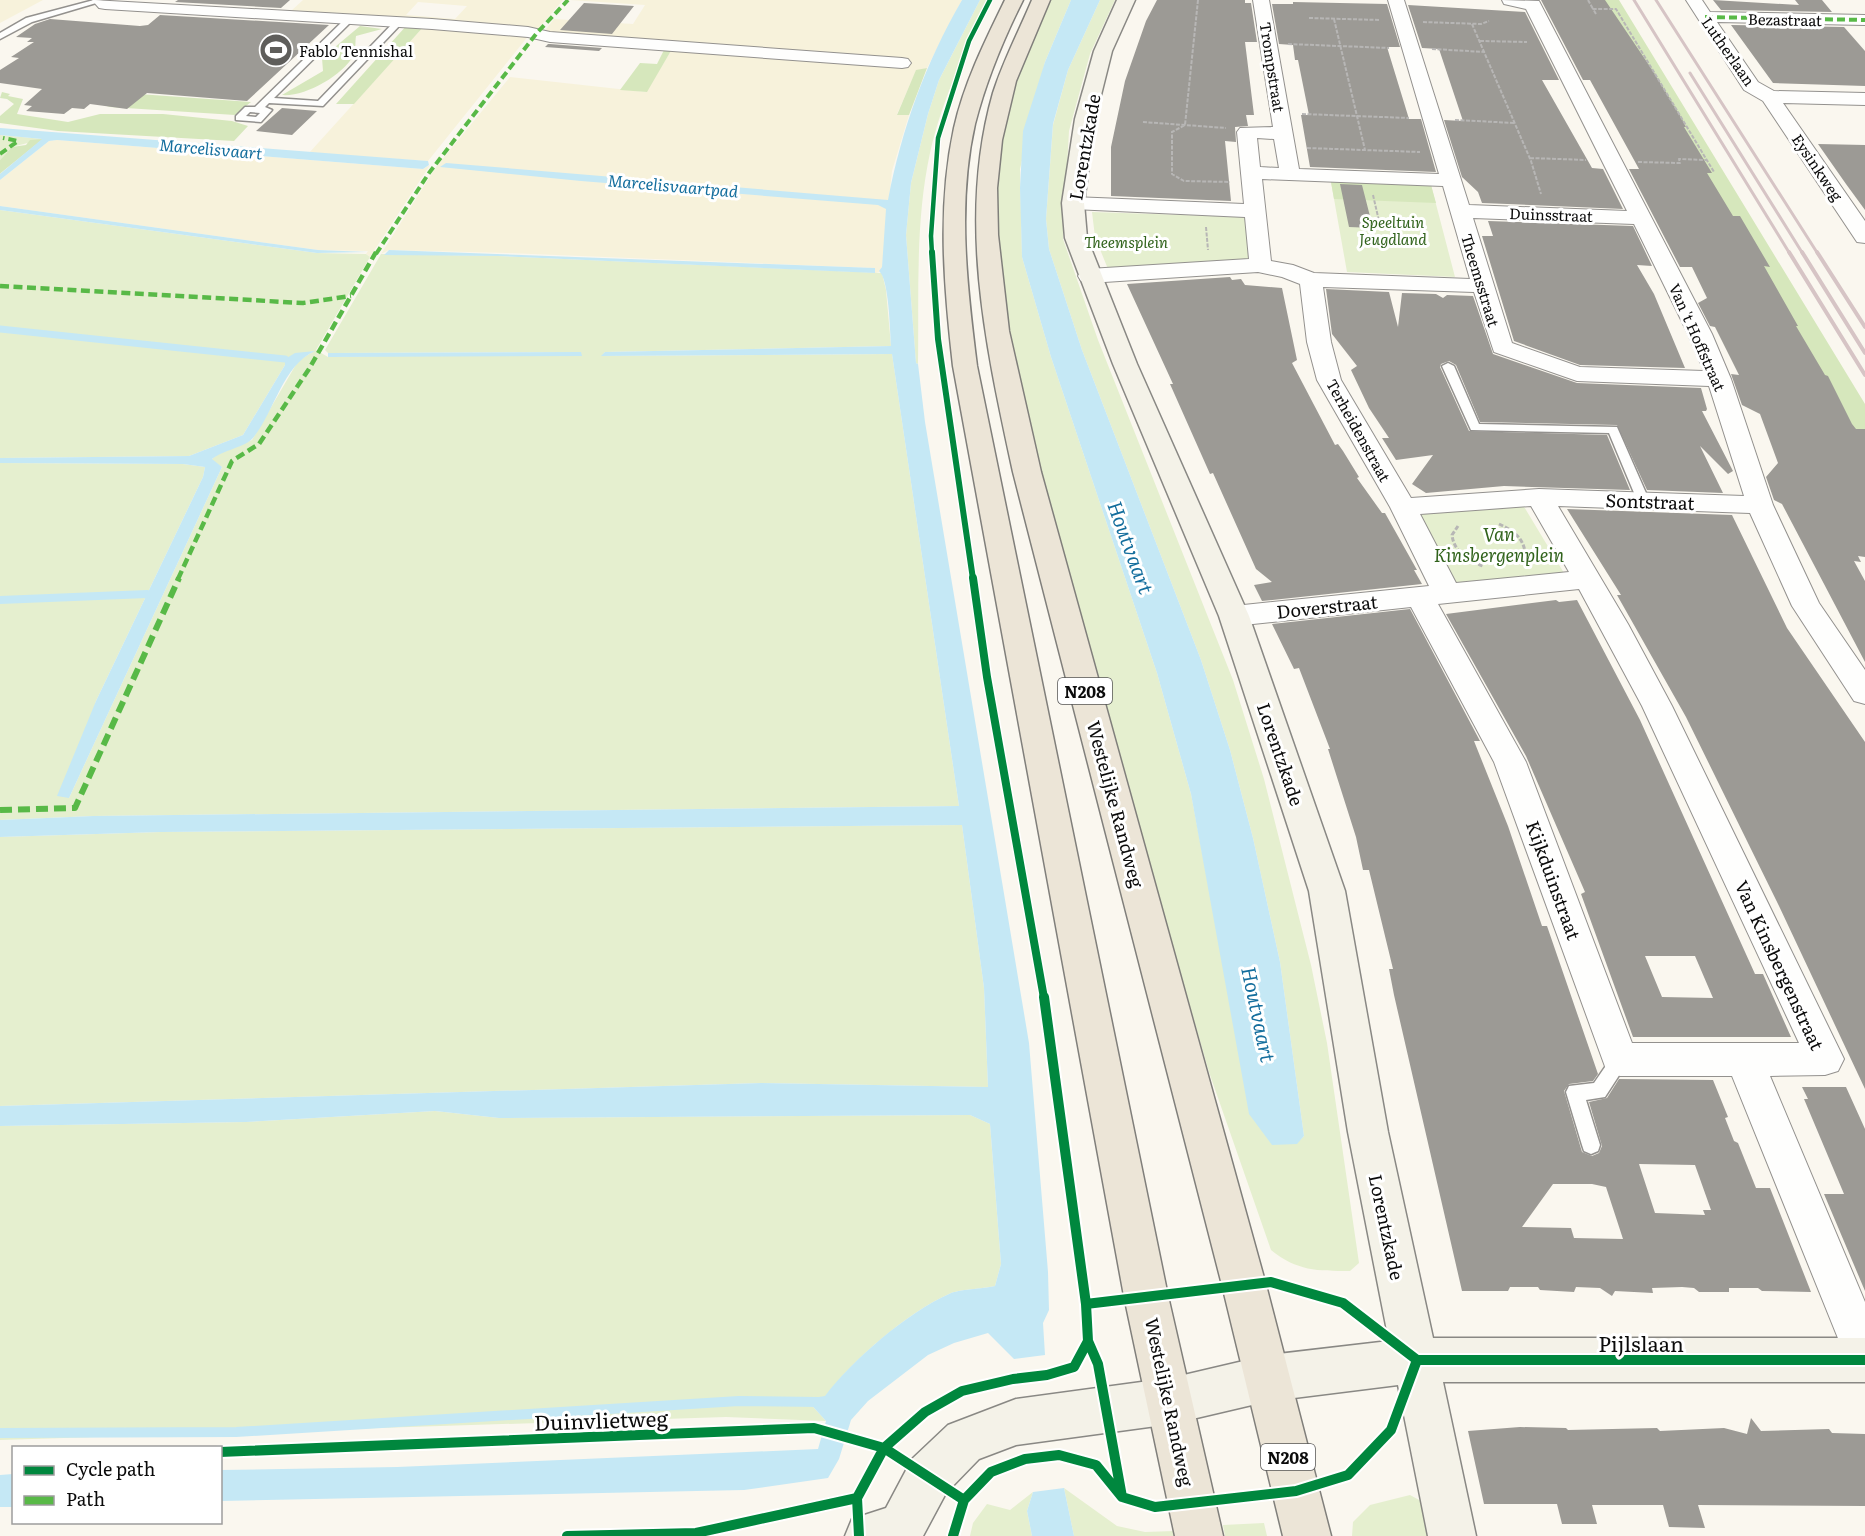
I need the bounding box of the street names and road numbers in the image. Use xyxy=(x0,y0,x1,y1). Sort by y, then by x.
street label: Bezastraat xyxy=(1748,7,1822,31)
street label: Lutherlaan xyxy=(1697,12,1761,90)
street label: Trompstraat xyxy=(1255,20,1291,114)
street label: Lorentzkade xyxy=(1061,92,1107,202)
street label: Eysinkweg xyxy=(1787,129,1849,206)
street label: Duinsstraat xyxy=(1509,201,1593,227)
street label: Theemsstraat xyxy=(1456,231,1506,329)
street label: Van 't Hoffstraat xyxy=(1664,279,1732,395)
street label: Terheidenstraat xyxy=(1321,374,1397,486)
street label: Sontstraat xyxy=(1605,486,1696,516)
street label: Doverstraat xyxy=(1275,587,1380,625)
road number: N208 xyxy=(1058,678,1112,704)
street label: Lorentzkade xyxy=(1251,699,1311,809)
street label: Westelijke Randweg xyxy=(1081,718,1152,891)
street label: Kijkduinstraat xyxy=(1520,817,1588,944)
street label: Van Kinsbergenstraat xyxy=(1729,876,1832,1055)
street label: Lorentzkade xyxy=(1363,1172,1411,1282)
street label: Westelijke Randweg xyxy=(1139,1315,1201,1490)
street label: Pijlslaan xyxy=(1598,1327,1684,1358)
street label: Duinvlietweg xyxy=(533,1401,669,1437)
road number: N208 xyxy=(1261,1444,1315,1470)

